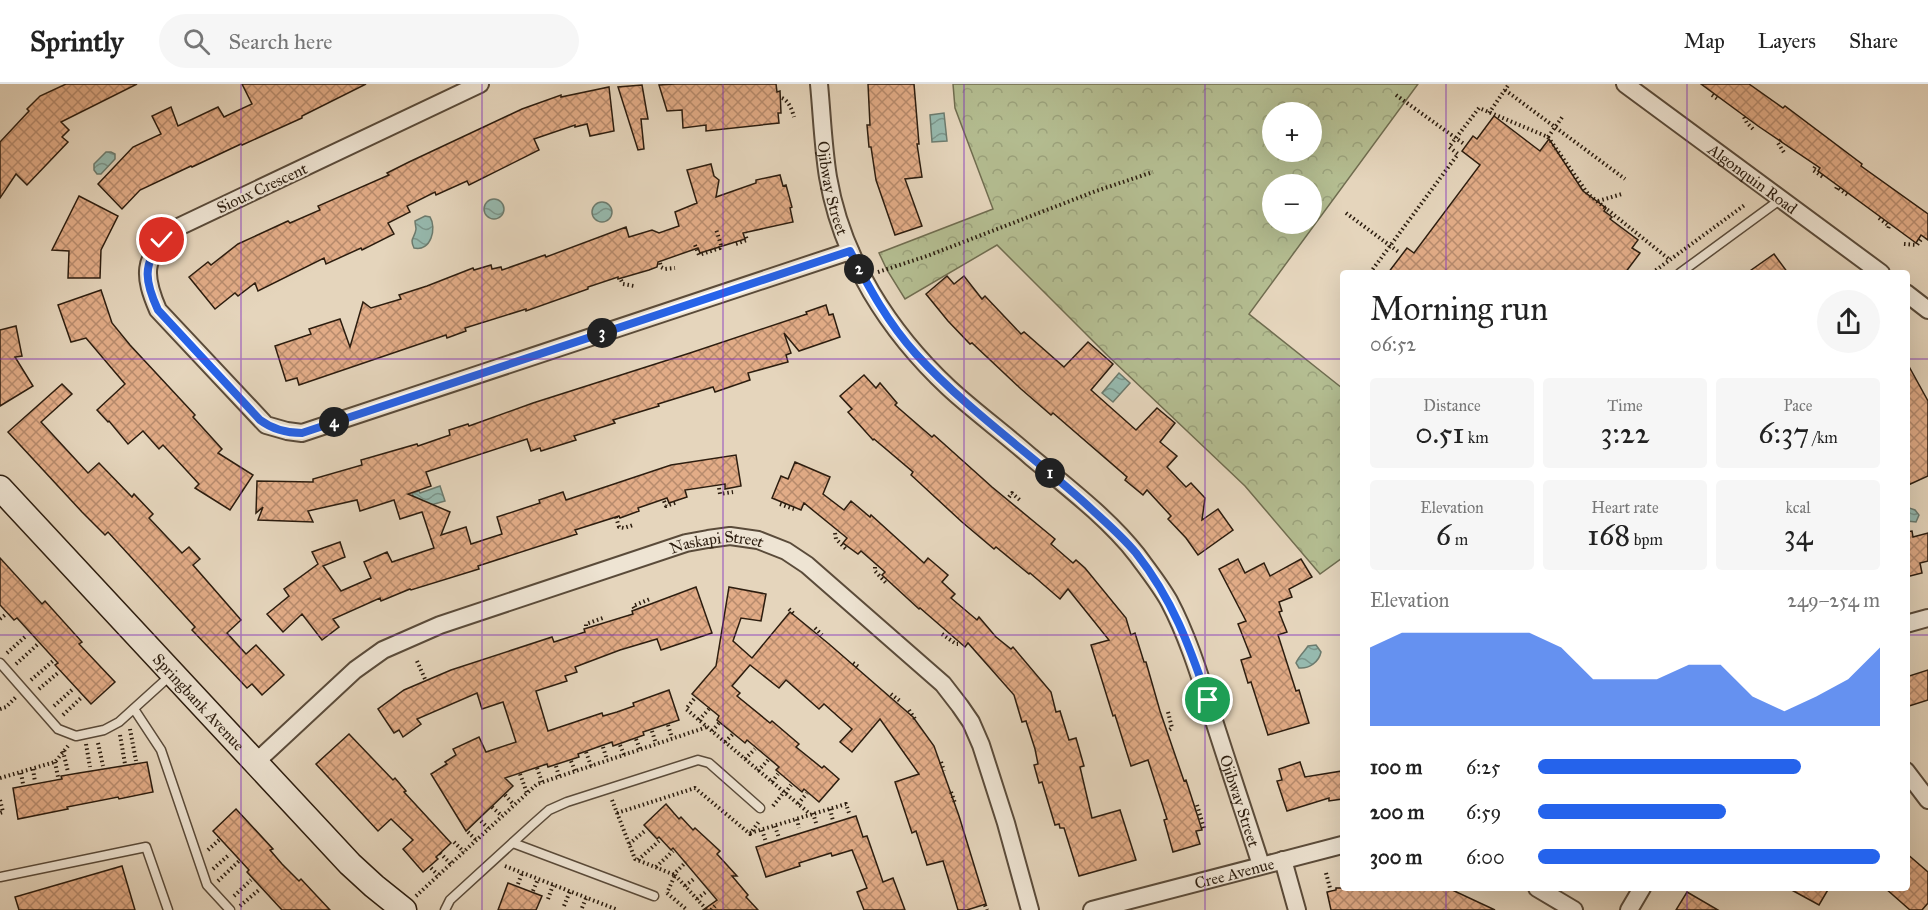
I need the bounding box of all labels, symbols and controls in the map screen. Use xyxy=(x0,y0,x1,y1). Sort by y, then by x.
search box xyxy=(159,14,579,68)
text: Sprintly xyxy=(30,24,123,59)
icon: search xyxy=(180,25,213,58)
text: Search here xyxy=(228,28,332,55)
text: Map xyxy=(1684,28,1725,54)
text: Layers xyxy=(1758,28,1816,54)
text: Share xyxy=(1849,28,1898,54)
map controls xyxy=(1262,102,1322,234)
button: + xyxy=(1262,102,1322,162)
street label: Algonquin Road xyxy=(1704,139,1801,218)
street label: Ojibway Street xyxy=(814,140,853,238)
street label: Sioux Crescent xyxy=(214,159,311,217)
button: − xyxy=(1262,174,1322,234)
pin xyxy=(136,214,187,265)
icon: check xyxy=(145,223,178,256)
pin: 2 xyxy=(844,254,874,284)
text: 2 xyxy=(855,259,863,278)
text: Morning run xyxy=(1370,289,1548,329)
button: share xyxy=(1817,290,1880,353)
pin: 3 xyxy=(587,318,617,348)
text: 3 xyxy=(599,323,605,342)
text: 06:52 xyxy=(1370,332,1416,356)
text: Distance xyxy=(1423,396,1481,415)
text: Time xyxy=(1607,396,1643,415)
text: Pace xyxy=(1783,396,1813,415)
pin: 4 xyxy=(319,407,349,437)
text: 4 xyxy=(330,412,338,431)
text: 0.51 xyxy=(1415,415,1464,451)
text: 3:22 xyxy=(1600,415,1650,451)
text: 6:37 xyxy=(1758,415,1809,451)
text: km xyxy=(1464,428,1489,447)
text: /km xyxy=(1809,428,1838,447)
pin: 1 xyxy=(1035,458,1065,488)
text: 1 xyxy=(1047,463,1053,482)
text: Elevation xyxy=(1420,498,1484,517)
text: Heart rate xyxy=(1591,498,1659,517)
text: kcal xyxy=(1785,498,1811,517)
text: 6 xyxy=(1436,517,1451,553)
text: 168 xyxy=(1587,517,1630,553)
text: 34 xyxy=(1784,517,1812,553)
street label: Naskapi Street xyxy=(667,526,767,557)
text: m xyxy=(1451,530,1468,549)
text: bpm xyxy=(1630,530,1663,549)
text: Elevation xyxy=(1370,588,1449,612)
text: 249–254 m xyxy=(1787,588,1880,612)
street label: Springbank Avenue xyxy=(149,649,249,755)
pin xyxy=(1182,674,1233,725)
icon: arrive xyxy=(1191,683,1224,716)
street label: Ojibway Street xyxy=(1216,752,1264,850)
text: 100 m xyxy=(1370,755,1422,779)
text: 6:25 xyxy=(1466,755,1500,779)
text: 200 m xyxy=(1370,800,1424,824)
text: 6:59 xyxy=(1466,800,1501,824)
text: 300 m xyxy=(1370,845,1422,869)
text: 6:00 xyxy=(1466,845,1505,869)
street label: Cree Avenue xyxy=(1192,853,1276,892)

